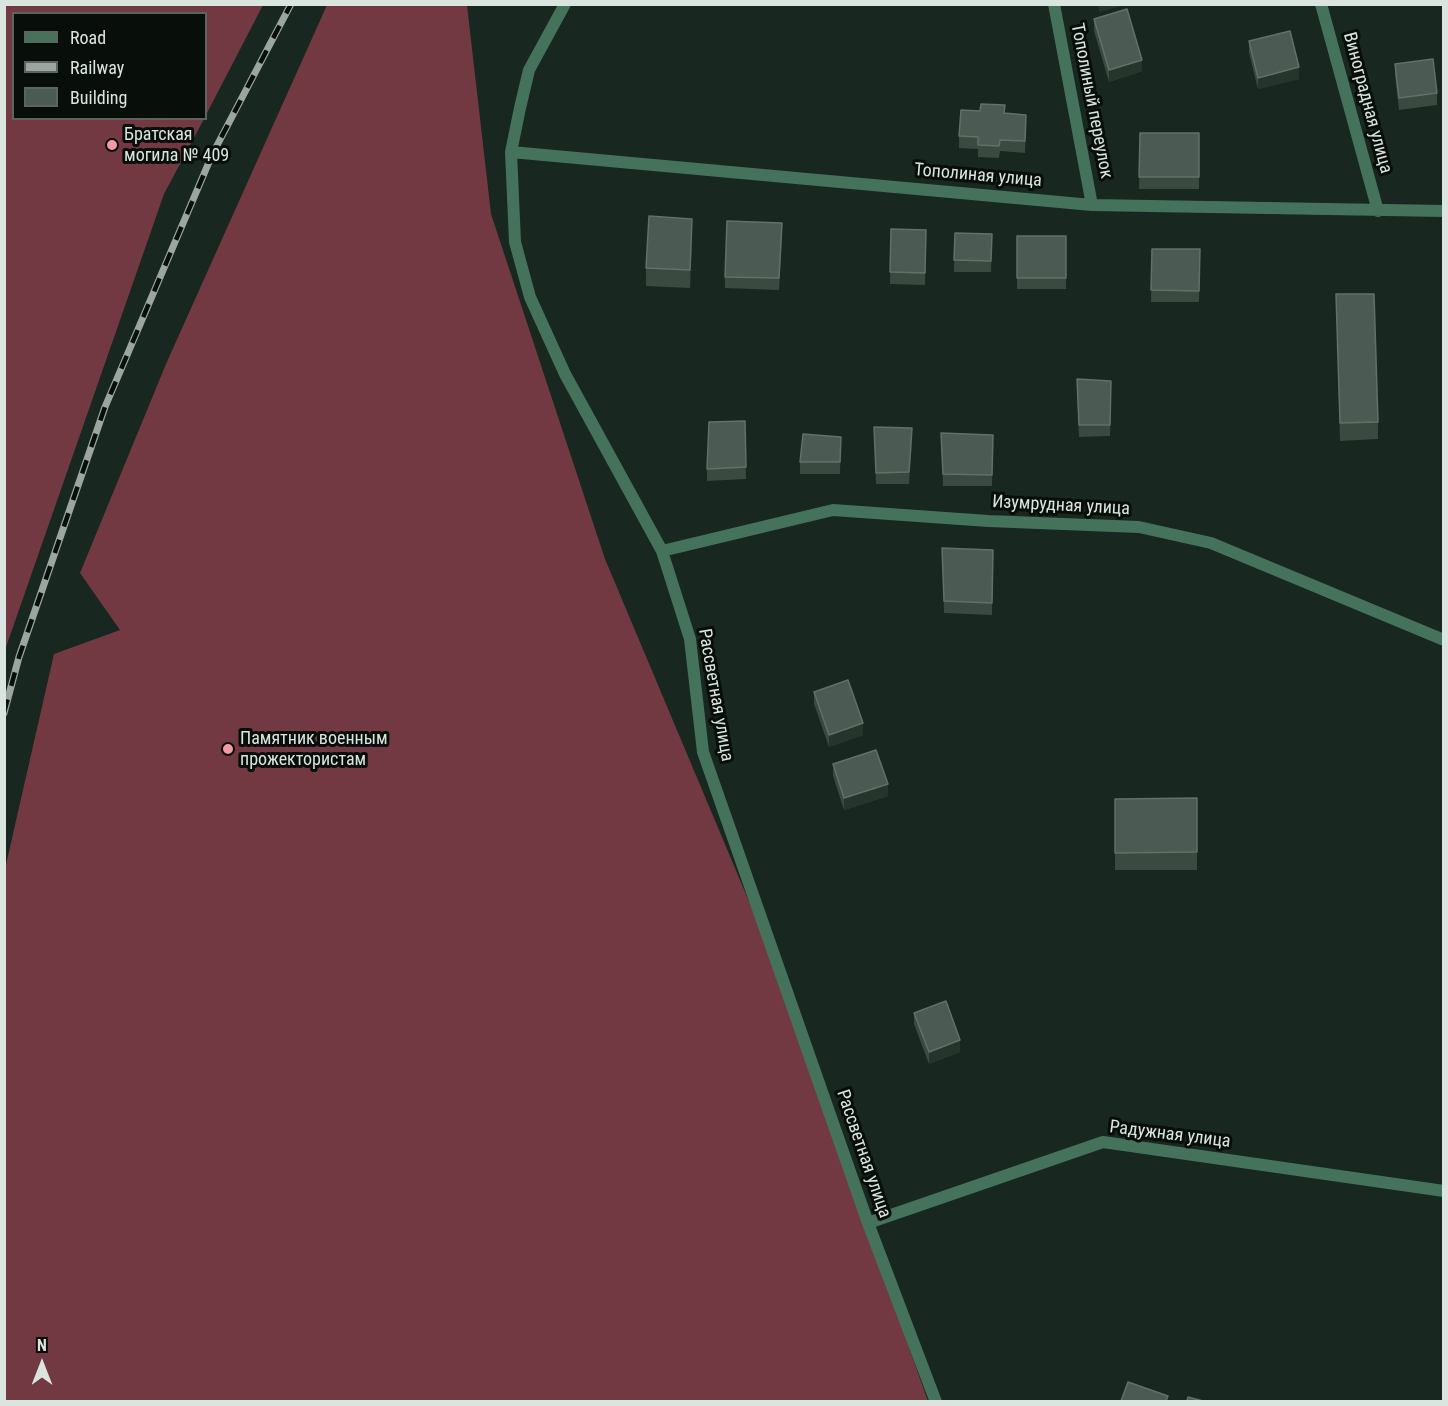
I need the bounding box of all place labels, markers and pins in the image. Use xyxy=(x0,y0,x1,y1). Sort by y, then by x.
place label: Братская могила № 409 xyxy=(124,124,229,166)
marker: Братская могила № 409 xyxy=(105,138,119,152)
place label: Памятник военным прожектористам xyxy=(240,728,388,771)
marker: Памятник военным прожектористам xyxy=(221,742,235,756)

